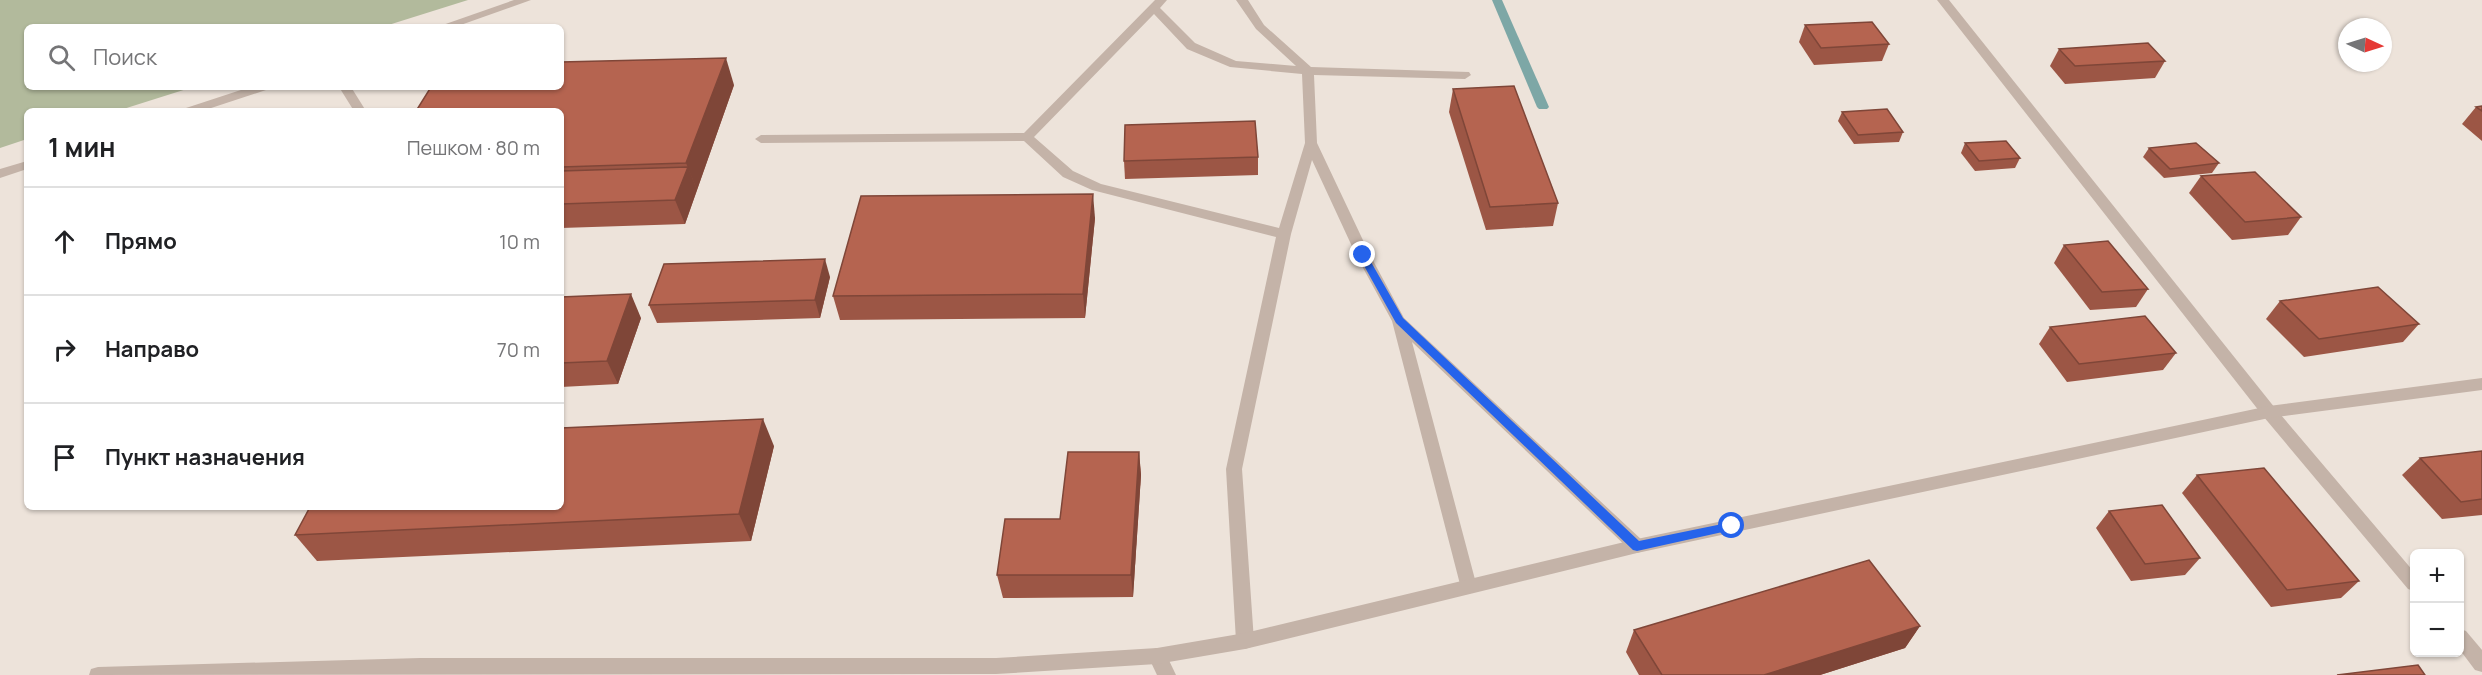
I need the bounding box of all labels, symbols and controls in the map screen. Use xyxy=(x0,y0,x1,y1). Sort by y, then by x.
north arrow xyxy=(2338,18,2392,72)
search box xyxy=(24,24,564,90)
icon: search xyxy=(45,41,78,74)
text: Поиск xyxy=(93,42,157,72)
text: 1 мин xyxy=(48,129,115,165)
text: Пешком · 80 m xyxy=(407,134,540,161)
icon: ahead xyxy=(48,225,81,258)
text: Прямо xyxy=(105,226,177,256)
text: 10 m xyxy=(499,228,540,255)
route end xyxy=(1349,241,1375,267)
icon: right xyxy=(48,333,81,366)
text: Направо xyxy=(105,334,199,364)
text: 70 m xyxy=(497,336,540,363)
icon: arrive xyxy=(48,441,81,474)
text: Пункт назначения xyxy=(105,442,305,472)
route start xyxy=(1718,512,1744,538)
map controls xyxy=(2410,549,2464,657)
button: + xyxy=(2410,549,2464,603)
button: − xyxy=(2410,603,2464,657)

